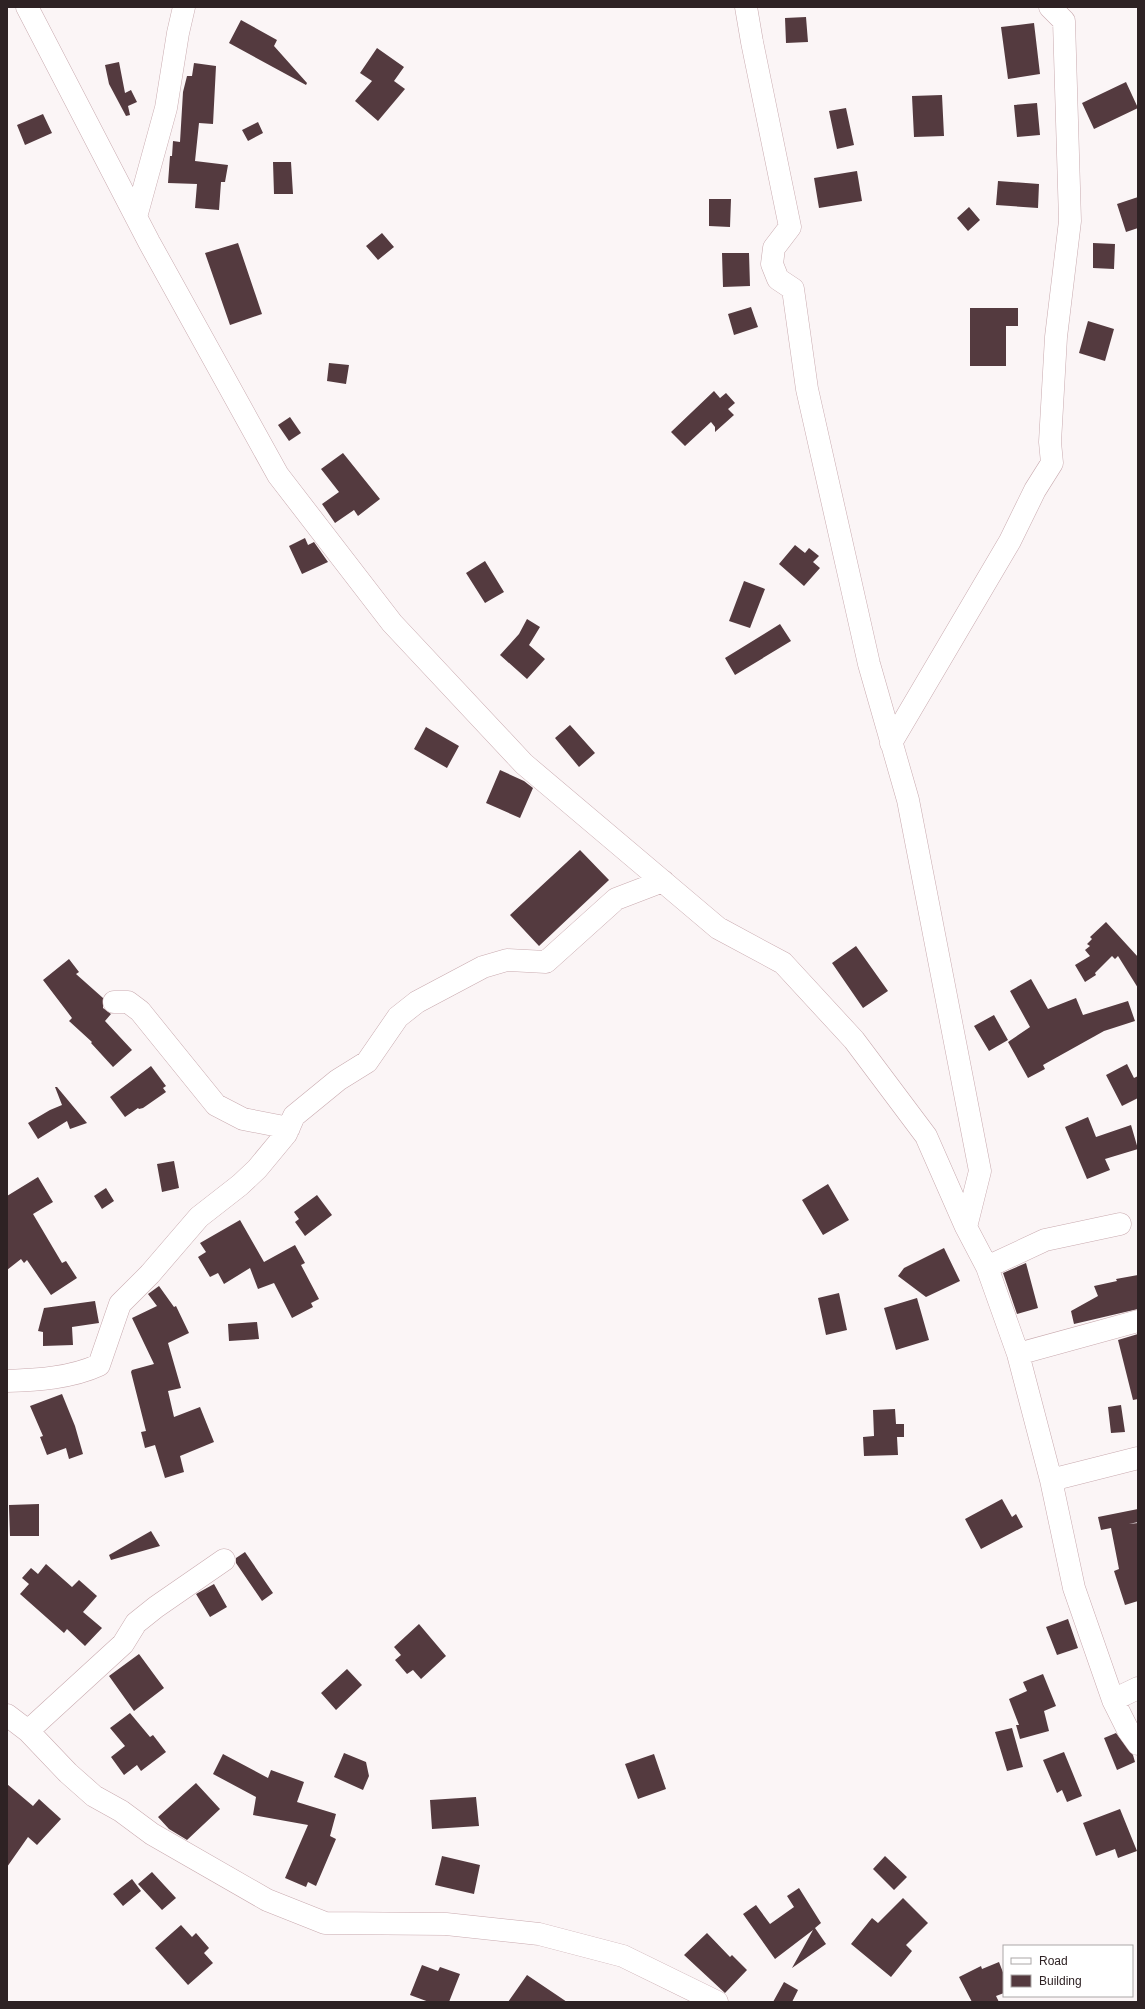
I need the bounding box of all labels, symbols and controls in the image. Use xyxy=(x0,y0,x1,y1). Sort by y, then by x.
legend xyxy=(1003,1945,1133,1997)
text: Road xyxy=(1039,1954,1068,1968)
text: Building xyxy=(1039,1974,1082,1988)

